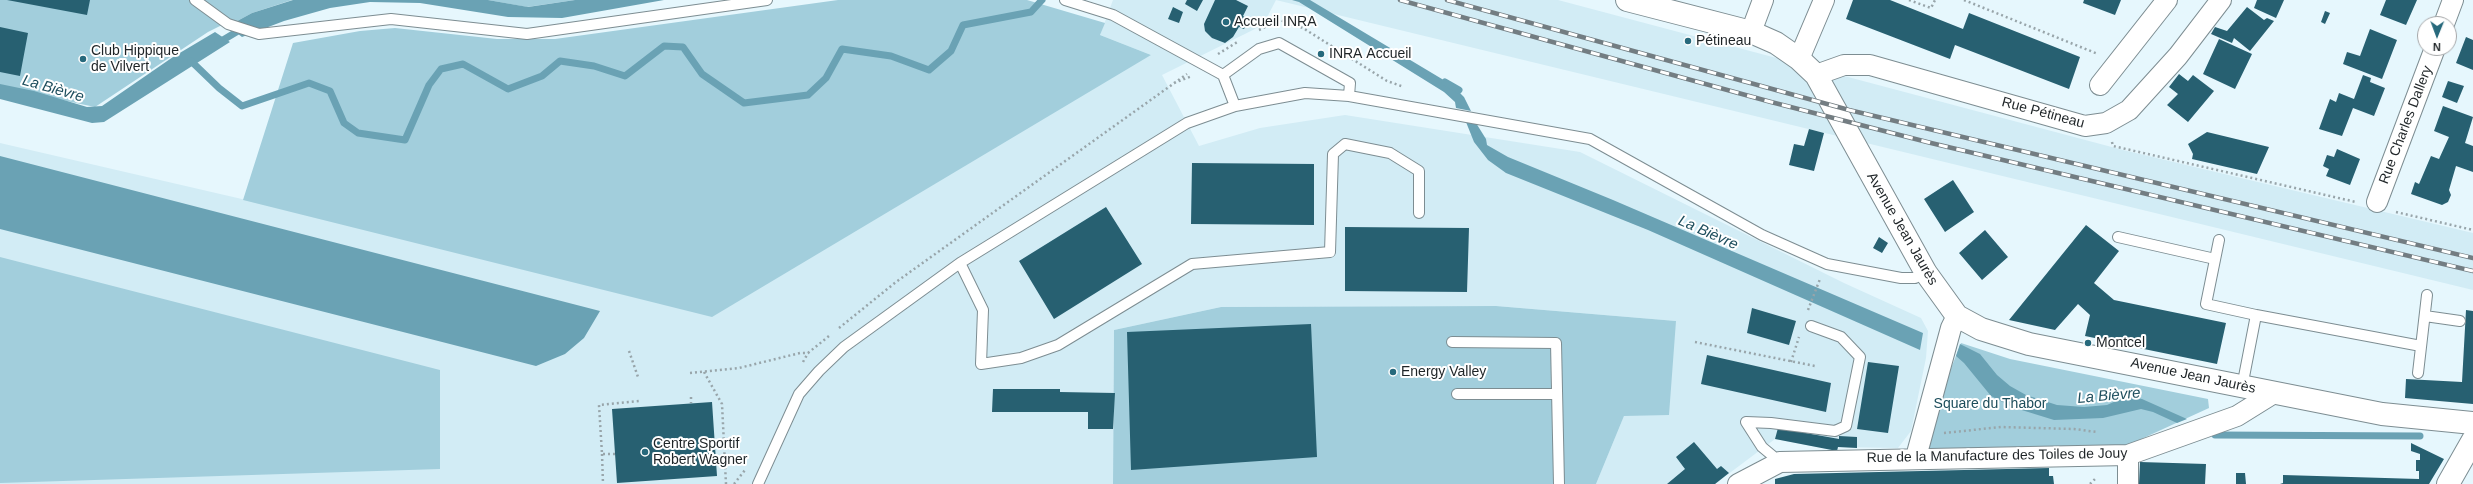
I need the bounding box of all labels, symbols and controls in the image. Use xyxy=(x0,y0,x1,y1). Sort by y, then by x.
place label: Accueil INRA xyxy=(1234,14,1316,30)
north arrow xyxy=(2417,16,2457,56)
marker: Accueil INRA xyxy=(1221,17,1231,27)
place label: Pétineau xyxy=(1696,33,1751,49)
marker: Pétineau xyxy=(1683,36,1693,46)
text: N xyxy=(2433,41,2441,53)
place label: Club Hippique de Vilvert xyxy=(91,43,179,76)
place label: INRA Accueil xyxy=(1329,46,1411,62)
marker: INRA Accueil xyxy=(1316,49,1326,59)
marker: Club Hippique de Vilvert xyxy=(78,54,88,64)
street label: Rue Charles Dallery xyxy=(2376,64,2436,186)
water label: La Bièvre xyxy=(20,72,86,106)
street label: Rue Pétineau xyxy=(2000,94,2086,132)
street label: Avenue Jean Jaurès xyxy=(1863,170,1941,288)
water label: La Bièvre xyxy=(1675,212,1741,254)
place label: Montcel xyxy=(2096,335,2145,351)
marker: Montcel xyxy=(2083,338,2093,348)
street label: Avenue Jean Jaurès xyxy=(2129,355,2257,397)
place label: Energy Valley xyxy=(1401,364,1486,380)
marker: Energy Valley xyxy=(1388,367,1398,377)
water label: La Bièvre xyxy=(2077,384,2141,408)
park label: Square du Thabor xyxy=(1934,396,2046,412)
place label: Centre Sportif Robert Wagner xyxy=(653,436,747,468)
street label: Rue de la Manufacture des Toiles de Jouy xyxy=(1867,445,2127,467)
marker: Centre Sportif Robert Wagner xyxy=(640,447,650,457)

